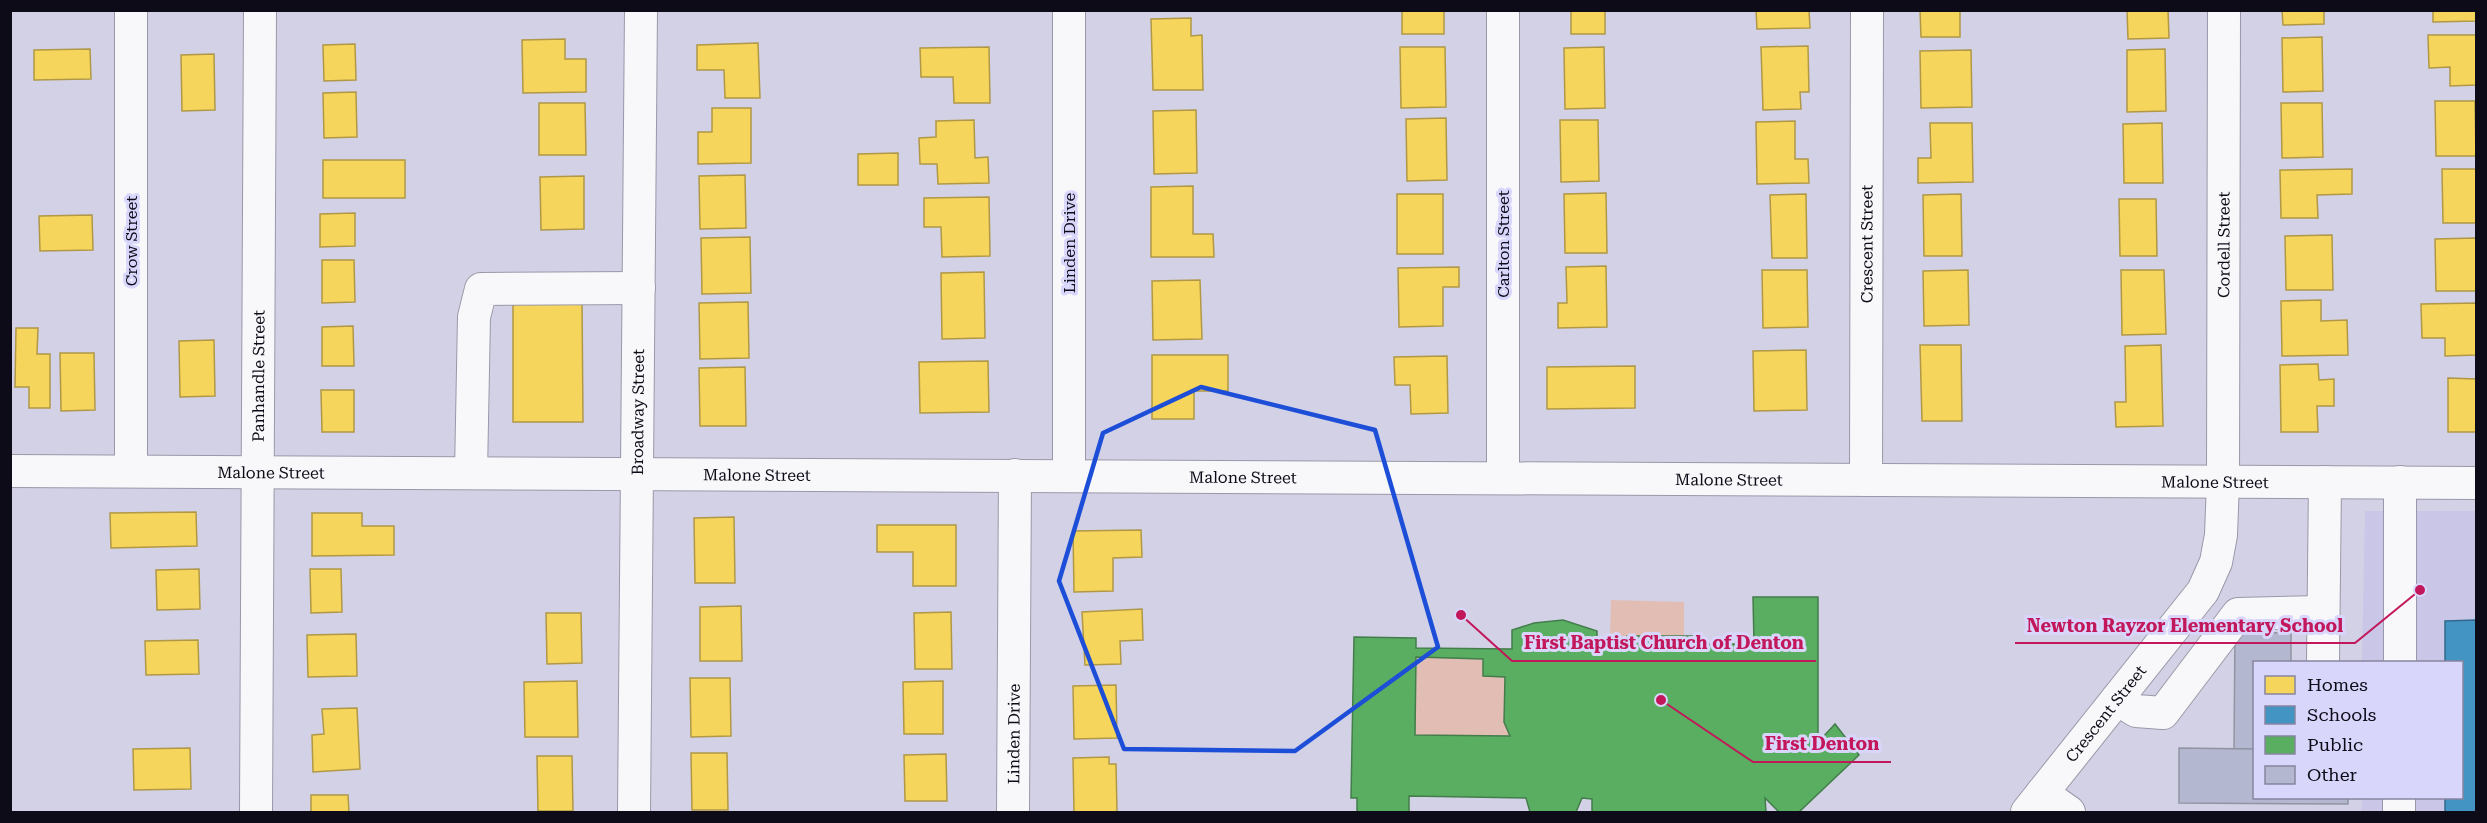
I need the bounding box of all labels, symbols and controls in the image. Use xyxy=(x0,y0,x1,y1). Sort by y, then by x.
street label: Crescent Street xyxy=(1857,185,1876,303)
street label: Carlton Street xyxy=(1494,190,1513,298)
street label: Cordell Street xyxy=(2214,191,2233,298)
street label: Linden Drive xyxy=(1060,193,1079,293)
street label: Crow Street xyxy=(122,196,141,286)
street label: Panhandle Street xyxy=(248,310,268,442)
street label: Broadway Street xyxy=(627,349,648,475)
street label: Malone Street xyxy=(217,463,325,482)
street label: Malone Street xyxy=(703,465,811,484)
street label: Malone Street xyxy=(1189,467,1297,487)
street label: Malone Street xyxy=(1675,470,1783,489)
street label: Malone Street xyxy=(2161,472,2269,491)
callout: Newton Rayzor Elementary School xyxy=(2015,607,2355,643)
text: Newton Rayzor Elementary School xyxy=(2027,615,2343,636)
callout: First Baptist Church of Denton xyxy=(1512,625,1816,661)
text: First Baptist Church of Denton xyxy=(1524,632,1804,653)
street label: Crescent Street xyxy=(2061,661,2150,766)
legend xyxy=(2253,661,2463,799)
text: Homes xyxy=(2307,674,2368,695)
street label: Linden Drive xyxy=(1004,683,1023,784)
text: Schools xyxy=(2307,704,2376,725)
callout: First Denton xyxy=(1753,726,1891,762)
text: First Denton xyxy=(1765,733,1879,754)
text: Public xyxy=(2307,734,2363,755)
text: Other xyxy=(2307,764,2357,785)

